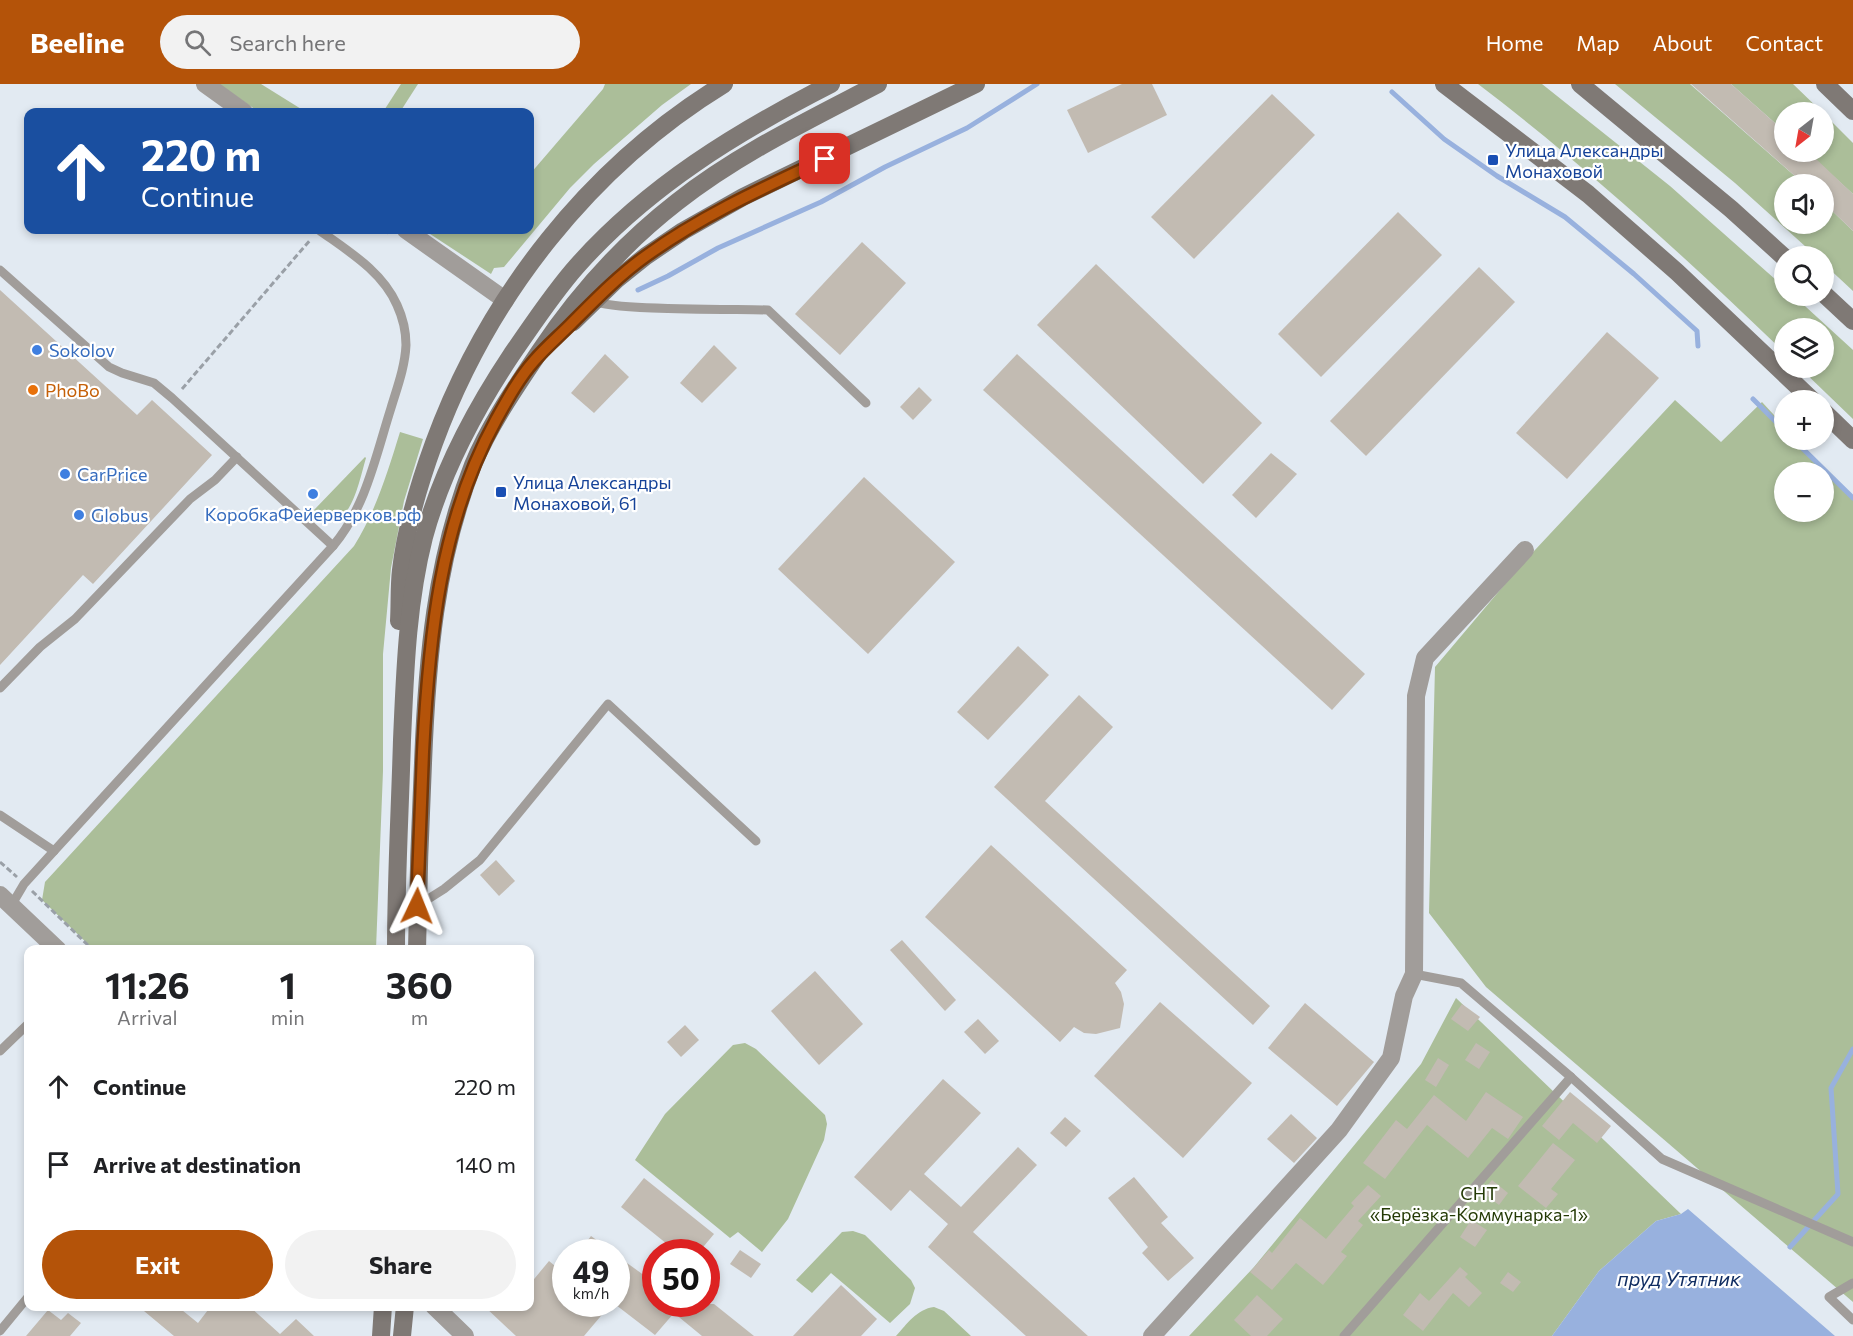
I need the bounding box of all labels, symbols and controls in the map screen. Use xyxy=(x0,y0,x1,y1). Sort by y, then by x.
search box xyxy=(160,15,580,69)
text: Beeline xyxy=(30,25,124,59)
icon: search xyxy=(181,26,214,59)
text: Search here xyxy=(229,29,346,56)
text: Home xyxy=(1486,30,1543,55)
text: Map xyxy=(1576,30,1620,55)
text: About xyxy=(1653,30,1712,55)
text: Contact xyxy=(1745,30,1823,55)
north arrow xyxy=(1774,102,1834,162)
map controls xyxy=(1774,102,1834,522)
text: 220 m xyxy=(141,128,261,180)
icon: ahead xyxy=(42,132,120,210)
pin xyxy=(799,133,850,184)
place label: Улица Александры Монаховой xyxy=(1505,139,1664,182)
icon: arrive xyxy=(808,142,841,175)
marker: Улица Александры Монаховой xyxy=(1486,153,1500,167)
button: sound xyxy=(1774,174,1834,234)
text: Continue xyxy=(141,180,254,213)
button: search xyxy=(1774,246,1834,306)
button: layers xyxy=(1774,318,1834,378)
place label: Sokolov xyxy=(49,339,115,361)
marker: Sokolov xyxy=(30,343,44,357)
place label: PhoBo xyxy=(45,379,100,401)
marker: PhoBo xyxy=(26,383,40,397)
button: + xyxy=(1774,390,1834,450)
button: − xyxy=(1774,462,1834,522)
place label: CarPrice xyxy=(77,463,147,485)
marker: CarPrice xyxy=(58,467,72,481)
place label: Улица Александры Монаховой, 61 xyxy=(513,471,672,514)
marker: Улица Александры Монаховой, 61 xyxy=(494,485,508,499)
marker: КоробкаФейерверков.рф xyxy=(306,487,320,501)
place label: КоробкаФейерверков.рф xyxy=(205,503,421,525)
place label: Globus xyxy=(91,504,148,526)
marker: Globus xyxy=(72,508,86,522)
position arrow xyxy=(385,874,449,938)
text: 11:26 xyxy=(105,962,190,1006)
text: 1 xyxy=(280,962,296,1006)
text: 360 xyxy=(386,962,453,1006)
text: Arrival xyxy=(117,1005,178,1029)
text: min xyxy=(271,1005,305,1029)
text: m xyxy=(411,1005,428,1029)
icon: ahead xyxy=(42,1070,75,1103)
text: Continue xyxy=(93,1073,186,1100)
text: 220 m xyxy=(454,1073,516,1100)
icon: arrive xyxy=(42,1148,75,1181)
text: Arrive at destination xyxy=(93,1151,301,1178)
text: 140 m xyxy=(456,1151,516,1178)
park label: СНТ «Берёзка-Коммунарка-1» xyxy=(1370,1182,1588,1225)
button: Exit xyxy=(42,1230,273,1299)
button: Share xyxy=(285,1230,516,1299)
speed limit sign: 50 xyxy=(642,1239,720,1317)
text: 49 xyxy=(573,1252,609,1289)
water label: пруд Утятник xyxy=(1617,1266,1742,1290)
text: km/h xyxy=(573,1284,609,1302)

